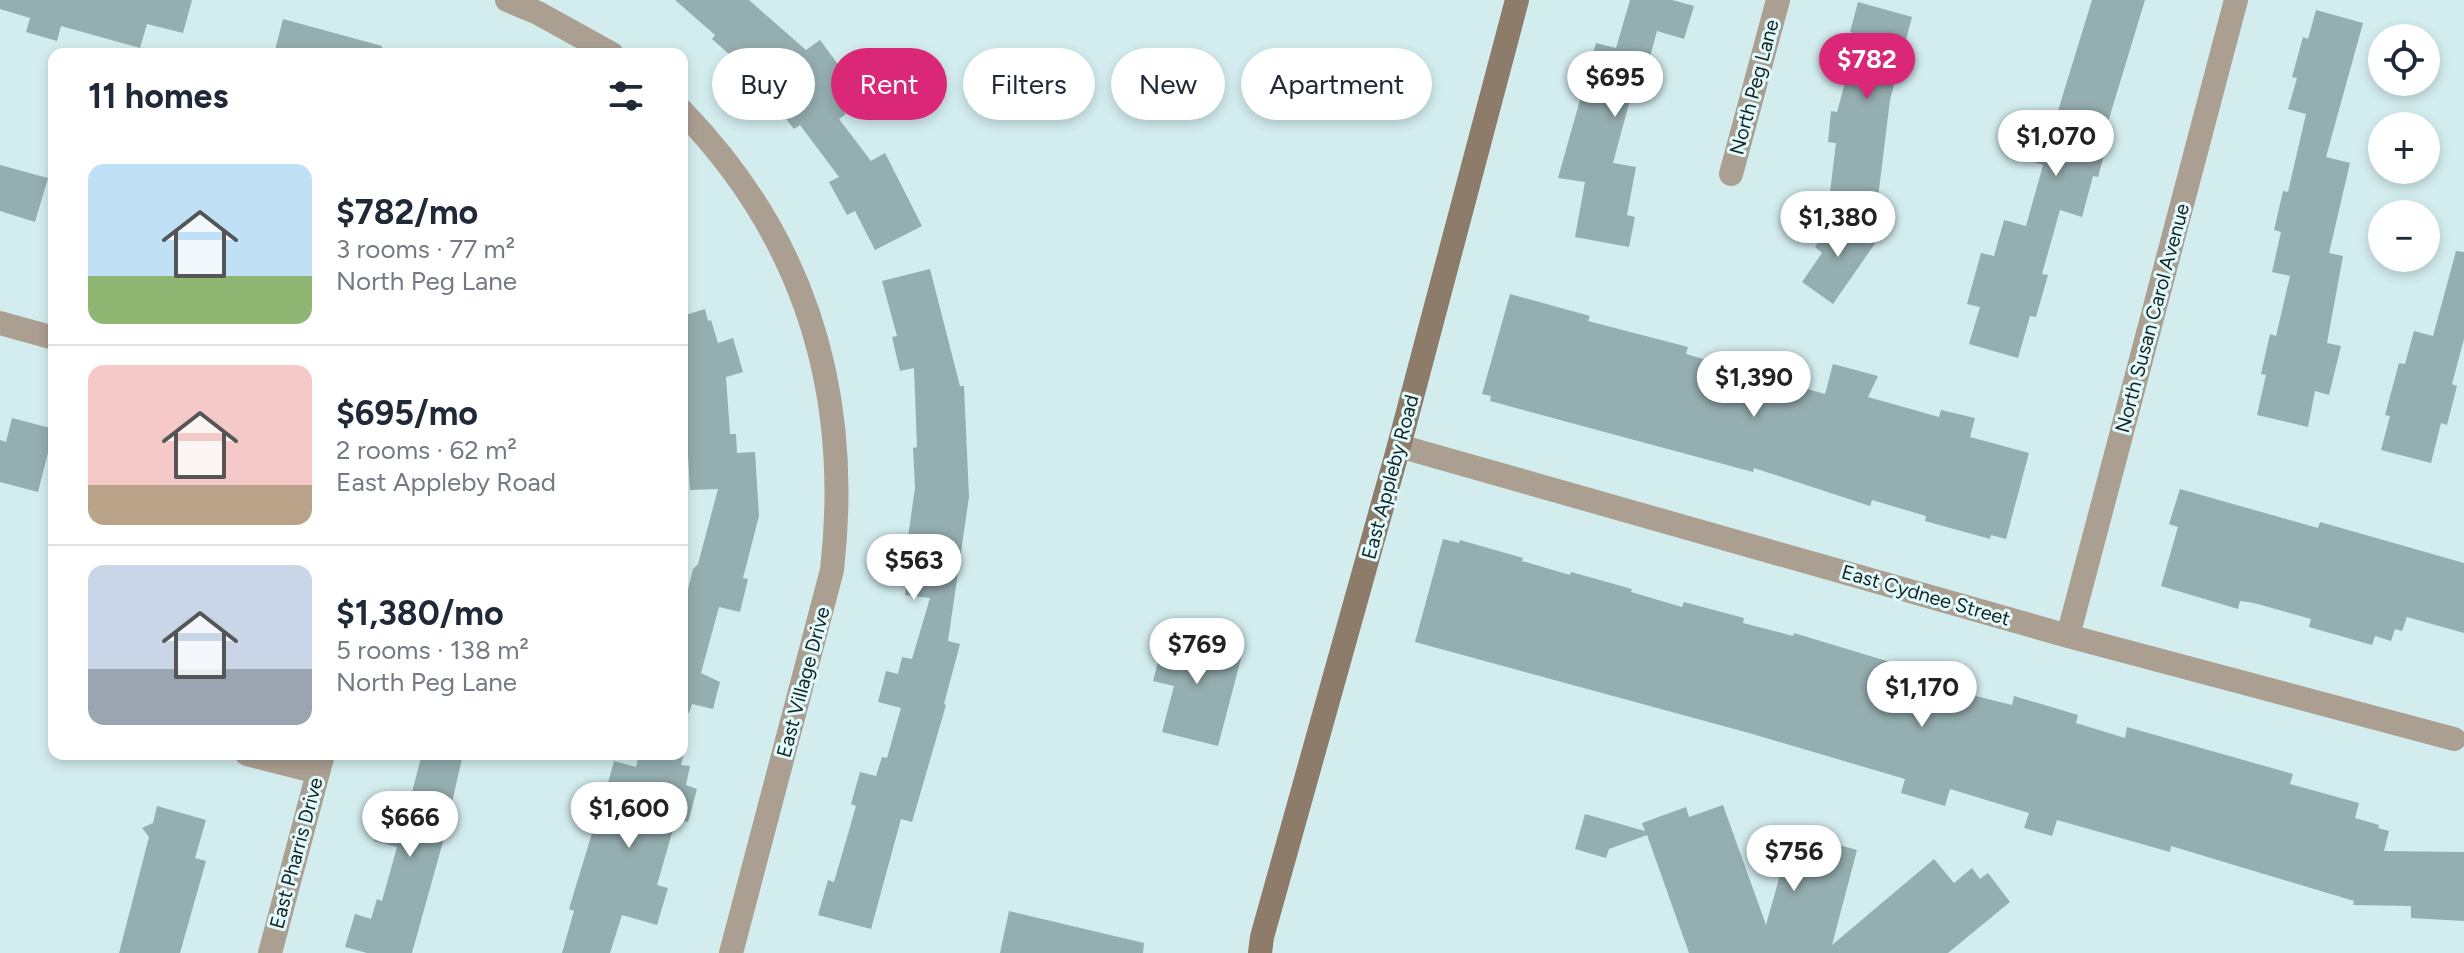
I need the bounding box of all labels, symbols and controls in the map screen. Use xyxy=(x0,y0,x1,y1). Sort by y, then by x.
street label: North Peg Lane xyxy=(1724,17,1784,157)
map controls xyxy=(2368,24,2440,272)
button: locate xyxy=(2368,24,2440,96)
pin: $782 xyxy=(1820,33,1914,101)
text: $782 xyxy=(1837,43,1897,75)
chip: Buy xyxy=(712,48,815,120)
chip: Rent xyxy=(831,48,947,120)
chip: Filters xyxy=(963,48,1095,120)
chip: New xyxy=(1111,48,1225,120)
chip: Apartment xyxy=(1241,48,1432,120)
pin: $695 xyxy=(1568,51,1662,119)
text: $695 xyxy=(1585,61,1645,93)
icon: filters xyxy=(604,74,648,118)
text: 11 homes xyxy=(88,76,228,117)
pin: $1,070 xyxy=(1991,110,2121,178)
button: + xyxy=(2368,112,2440,184)
text: $1,070 xyxy=(2016,120,2096,152)
pin: $1,380 xyxy=(1773,191,1903,259)
text: $782/mo xyxy=(336,192,478,233)
icon: home xyxy=(152,196,248,292)
button: − xyxy=(2368,200,2440,272)
text: $1,380 xyxy=(1798,201,1878,233)
street label: North Susan Carol Avenue xyxy=(2110,201,2194,435)
text: 3 rooms · 77 m² xyxy=(336,233,515,265)
text: North Peg Lane xyxy=(336,265,517,297)
pin: $1,390 xyxy=(1689,351,1819,419)
text: $1,390 xyxy=(1715,361,1793,393)
street label: East Appleby Road xyxy=(1356,392,1424,562)
text: $695/mo xyxy=(336,393,478,434)
icon: home xyxy=(152,397,248,493)
text: 2 rooms · 62 m² xyxy=(336,434,517,466)
text: East Appleby Road xyxy=(336,466,556,498)
pin: $563 xyxy=(867,534,961,602)
text: $563 xyxy=(884,544,944,576)
street label: East Cydnee Street xyxy=(1839,559,2013,631)
text: $1,380/mo xyxy=(336,593,504,634)
icon: home xyxy=(152,597,248,693)
street label: East Village Drive xyxy=(771,604,835,760)
pin: $769 xyxy=(1150,618,1244,686)
text: $769 xyxy=(1167,628,1227,660)
text: 5 rooms · 138 m² xyxy=(336,634,529,666)
pin: $1,170 xyxy=(1857,661,1987,729)
text: North Peg Lane xyxy=(336,666,517,698)
text: $1,170 xyxy=(1885,671,1959,703)
street label: East Pharris Drive xyxy=(264,775,328,931)
pin: $1,600 xyxy=(564,782,694,850)
pin: $666 xyxy=(363,791,457,859)
text: $1,600 xyxy=(589,792,669,824)
text: $666 xyxy=(380,801,440,833)
pin: $756 xyxy=(1747,825,1841,893)
text: $756 xyxy=(1764,835,1824,867)

